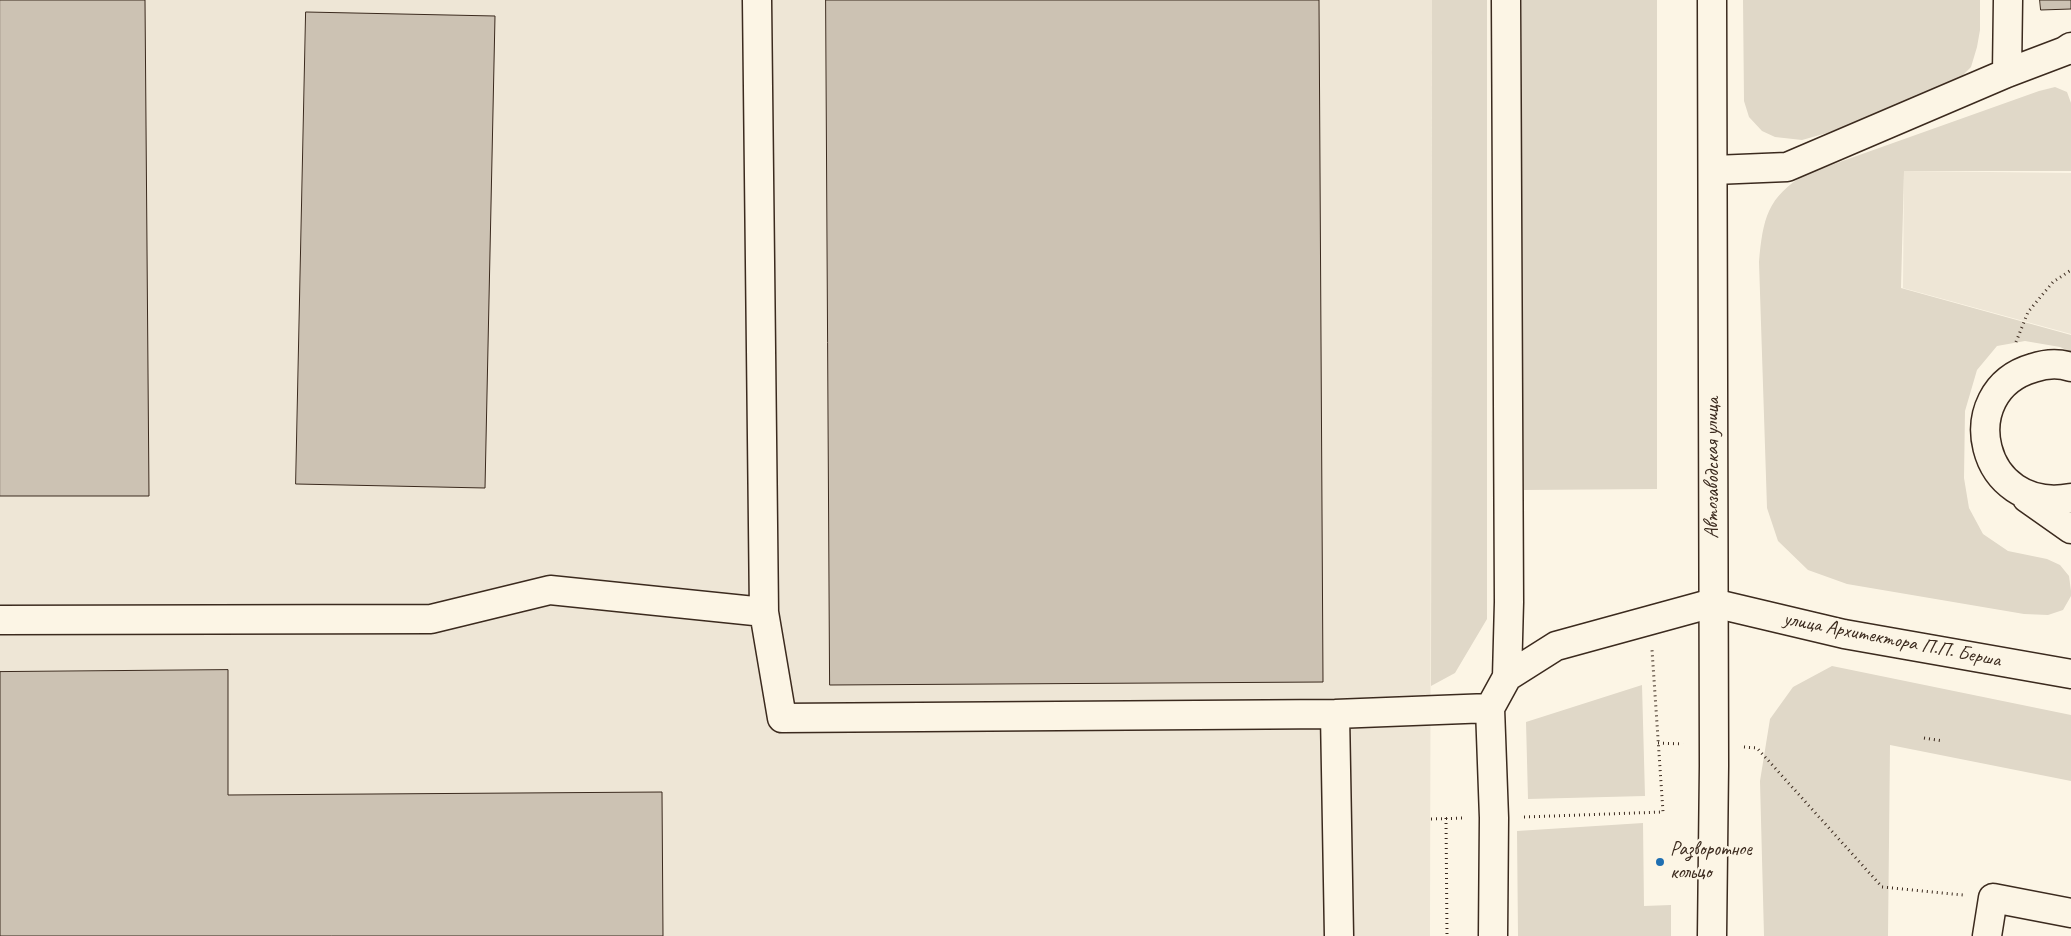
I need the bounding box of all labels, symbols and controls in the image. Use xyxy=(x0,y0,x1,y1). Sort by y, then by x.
street label: Автозаводская улица xyxy=(1701,397,1725,539)
street label: улица Архитектора П.П. Берша xyxy=(1781,607,2003,673)
place label: Разворотное кольцо xyxy=(1670,838,1752,885)
marker: Разворотное кольцо xyxy=(1654,856,1666,868)

